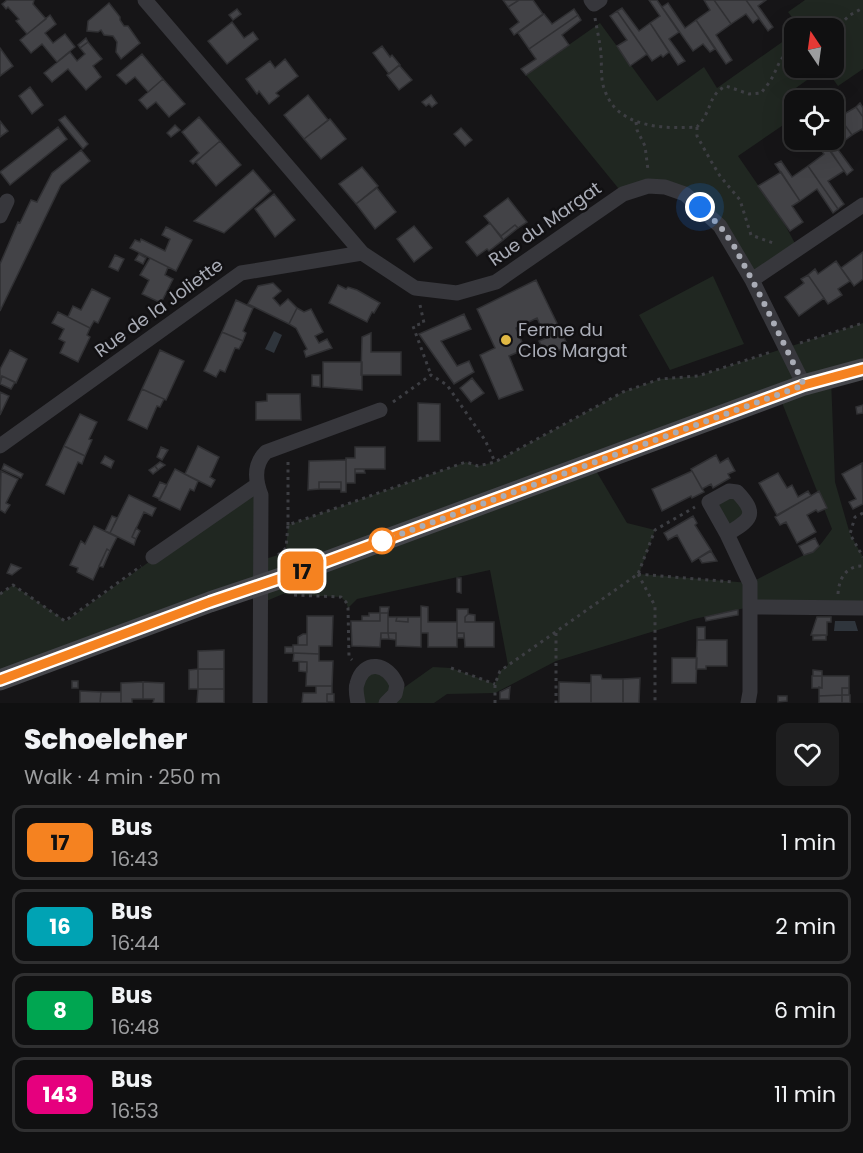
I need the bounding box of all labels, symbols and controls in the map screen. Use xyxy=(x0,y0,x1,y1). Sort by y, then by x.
north arrow xyxy=(784,18,844,78)
map controls xyxy=(784,18,844,150)
button: locate xyxy=(784,90,844,150)
street label: Rue du Margat xyxy=(483,175,606,272)
your location xyxy=(685,192,715,222)
street label: Rue de la Joliette xyxy=(89,252,228,363)
place label: Ferme du Clos Margat xyxy=(518,317,627,363)
marker: Ferme du Clos Margat xyxy=(499,333,513,347)
unlabelled marker xyxy=(369,528,395,554)
line badge: 17 xyxy=(275,552,329,590)
text: 17 xyxy=(292,557,312,586)
text: Schoelcher xyxy=(24,720,187,759)
button: heart xyxy=(776,723,839,786)
text: Walk · 4 min · 250 m xyxy=(24,763,221,791)
text: Bus xyxy=(111,812,153,843)
text: 1 min xyxy=(781,827,836,858)
text: 17 xyxy=(50,828,70,857)
text: 16:43 xyxy=(111,845,159,873)
text: Bus xyxy=(111,896,153,927)
text: 2 min xyxy=(775,911,836,942)
text: 16 xyxy=(49,912,71,941)
text: 16:44 xyxy=(111,929,160,957)
text: Bus xyxy=(111,980,153,1011)
text: 6 min xyxy=(774,995,836,1026)
text: 8 xyxy=(53,996,67,1025)
text: 16:48 xyxy=(111,1013,160,1041)
text: Bus xyxy=(111,1064,153,1095)
text: 11 min xyxy=(774,1079,836,1110)
text: 143 xyxy=(43,1080,77,1109)
text: 16:53 xyxy=(111,1097,159,1125)

